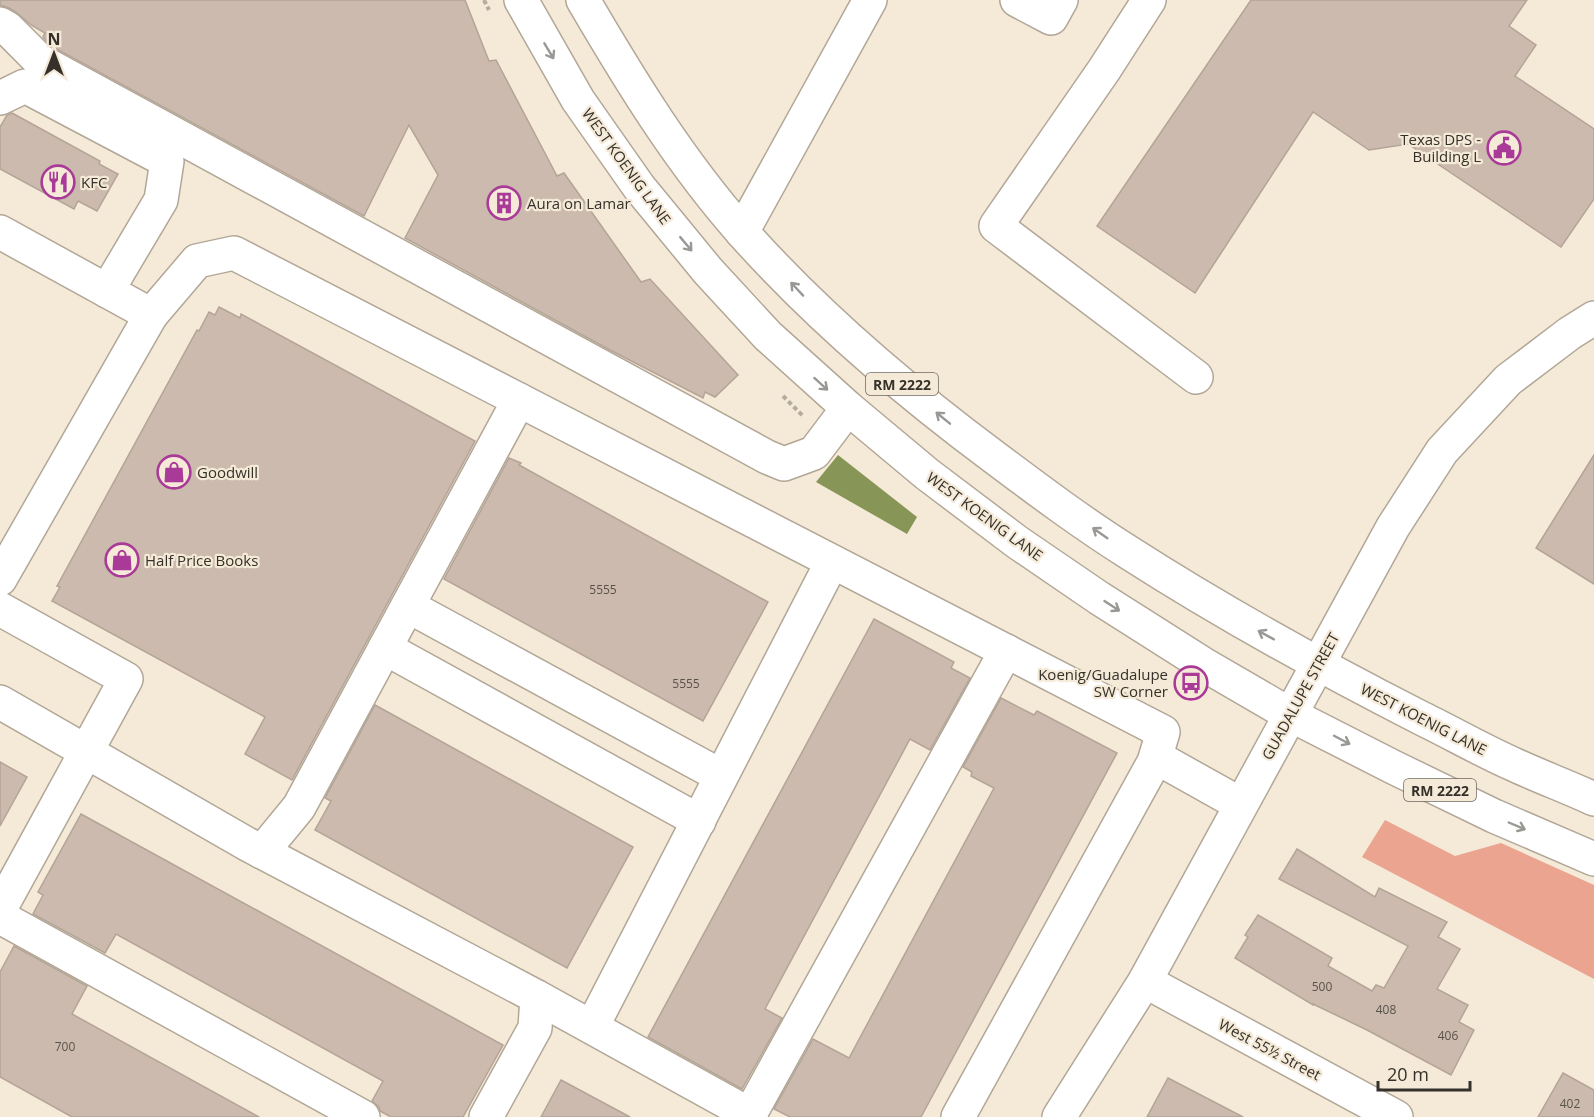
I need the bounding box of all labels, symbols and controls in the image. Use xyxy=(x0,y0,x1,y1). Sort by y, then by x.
north arrow xyxy=(24,24,84,84)
text: N xyxy=(47,28,61,50)
one-way arrow xyxy=(544,42,556,59)
street label: WEST KOENIG LANE xyxy=(578,104,676,228)
place label: Texas DPS - Building L xyxy=(1400,129,1481,166)
public building icon: Texas DPS - Building L xyxy=(1486,130,1522,166)
restaurant icon: KFC xyxy=(40,164,76,200)
place label: KFC xyxy=(81,172,107,192)
building icon: Aura on Lamar xyxy=(486,185,522,221)
place label: Aura on Lamar xyxy=(527,193,631,213)
one-way arrow xyxy=(679,236,693,251)
one-way arrow xyxy=(789,282,804,297)
road number: RM 2222 xyxy=(866,373,938,395)
one-way arrow xyxy=(813,377,828,391)
one-way arrow xyxy=(936,411,951,425)
shop icon: Goodwill xyxy=(156,454,192,490)
place label: Goodwill xyxy=(197,462,258,482)
street label: WEST KOENIG LANE xyxy=(923,467,1047,565)
one-way arrow xyxy=(1093,527,1109,539)
shop icon: Half Price Books xyxy=(104,542,140,578)
place label: Half Price Books xyxy=(145,550,258,570)
house number: 5555 xyxy=(589,581,617,598)
one-way arrow xyxy=(1103,600,1119,612)
street label: GUADALUPE STREET xyxy=(1257,628,1344,763)
one-way arrow xyxy=(1258,629,1275,641)
place label: Koenig/Guadalupe SW Corner xyxy=(1038,664,1168,701)
bus stop icon: Koenig/Guadalupe SW Corner xyxy=(1173,665,1209,701)
house number: 5555 xyxy=(672,675,700,692)
street label: WEST KOENIG LANE xyxy=(1358,679,1490,759)
one-way arrow xyxy=(1332,735,1350,746)
road number: RM 2222 xyxy=(1404,779,1476,801)
one-way arrow xyxy=(1507,821,1525,832)
house number: 500 xyxy=(1312,978,1332,995)
house number: 408 xyxy=(1376,1001,1396,1018)
street label: West 55½ Street xyxy=(1215,1014,1325,1084)
house number: 406 xyxy=(1438,1027,1458,1044)
house number: 700 xyxy=(55,1038,75,1055)
scale bar xyxy=(1378,1054,1470,1092)
text: 20 m xyxy=(1387,1062,1429,1086)
house number: 402 xyxy=(1560,1095,1580,1112)

